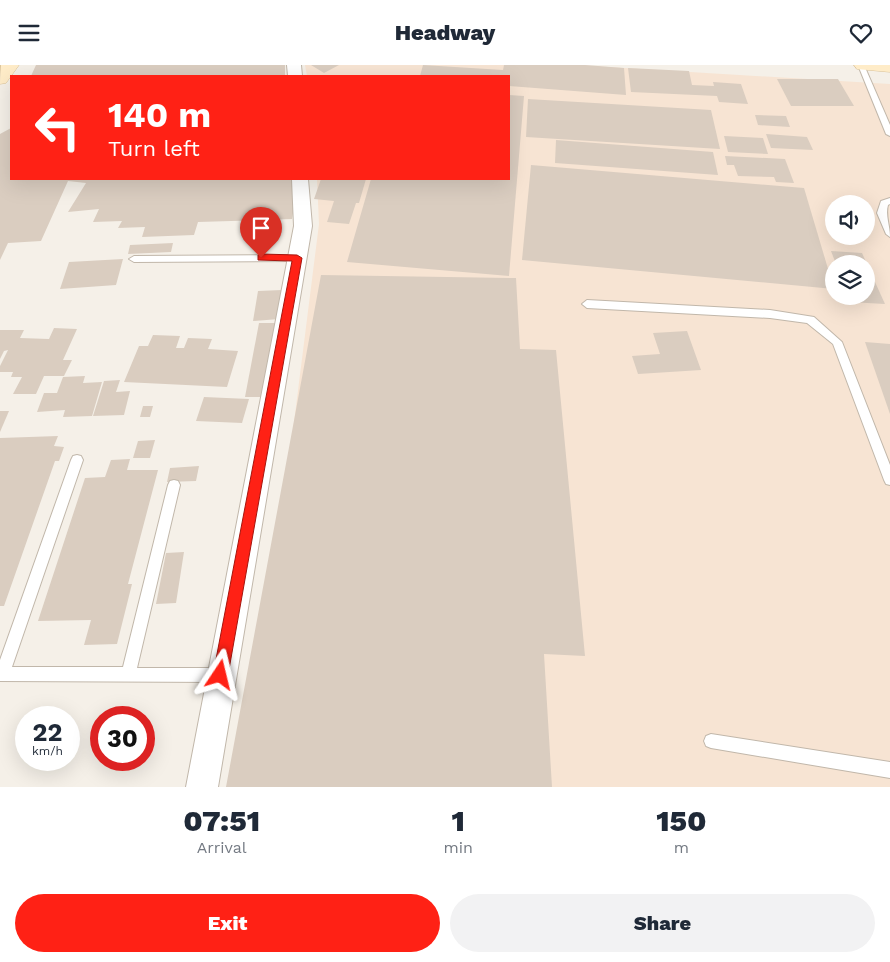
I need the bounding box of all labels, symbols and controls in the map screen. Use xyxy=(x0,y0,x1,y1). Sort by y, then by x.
icon: menu xyxy=(15,19,43,47)
icon: heart xyxy=(847,19,875,47)
text: Headway xyxy=(395,20,495,45)
text: 140 m xyxy=(108,94,211,136)
icon: left xyxy=(25,95,90,160)
text: Turn left xyxy=(108,136,200,161)
map controls xyxy=(825,195,875,305)
button: sound xyxy=(825,195,875,245)
pin xyxy=(240,207,282,258)
icon: arrive xyxy=(247,214,275,242)
button: layers xyxy=(825,255,875,305)
position arrow xyxy=(193,648,245,700)
speed limit sign: 30 xyxy=(90,706,155,771)
text: 22 xyxy=(33,718,62,747)
text: km/h xyxy=(32,744,63,758)
text: 07:51 xyxy=(183,803,260,838)
text: 1 xyxy=(451,803,465,838)
text: 150 xyxy=(656,803,707,838)
text: Arrival xyxy=(197,838,247,857)
text: min xyxy=(443,838,473,857)
text: m xyxy=(674,838,689,857)
button: Exit xyxy=(15,894,440,952)
button: Share xyxy=(450,894,875,952)

